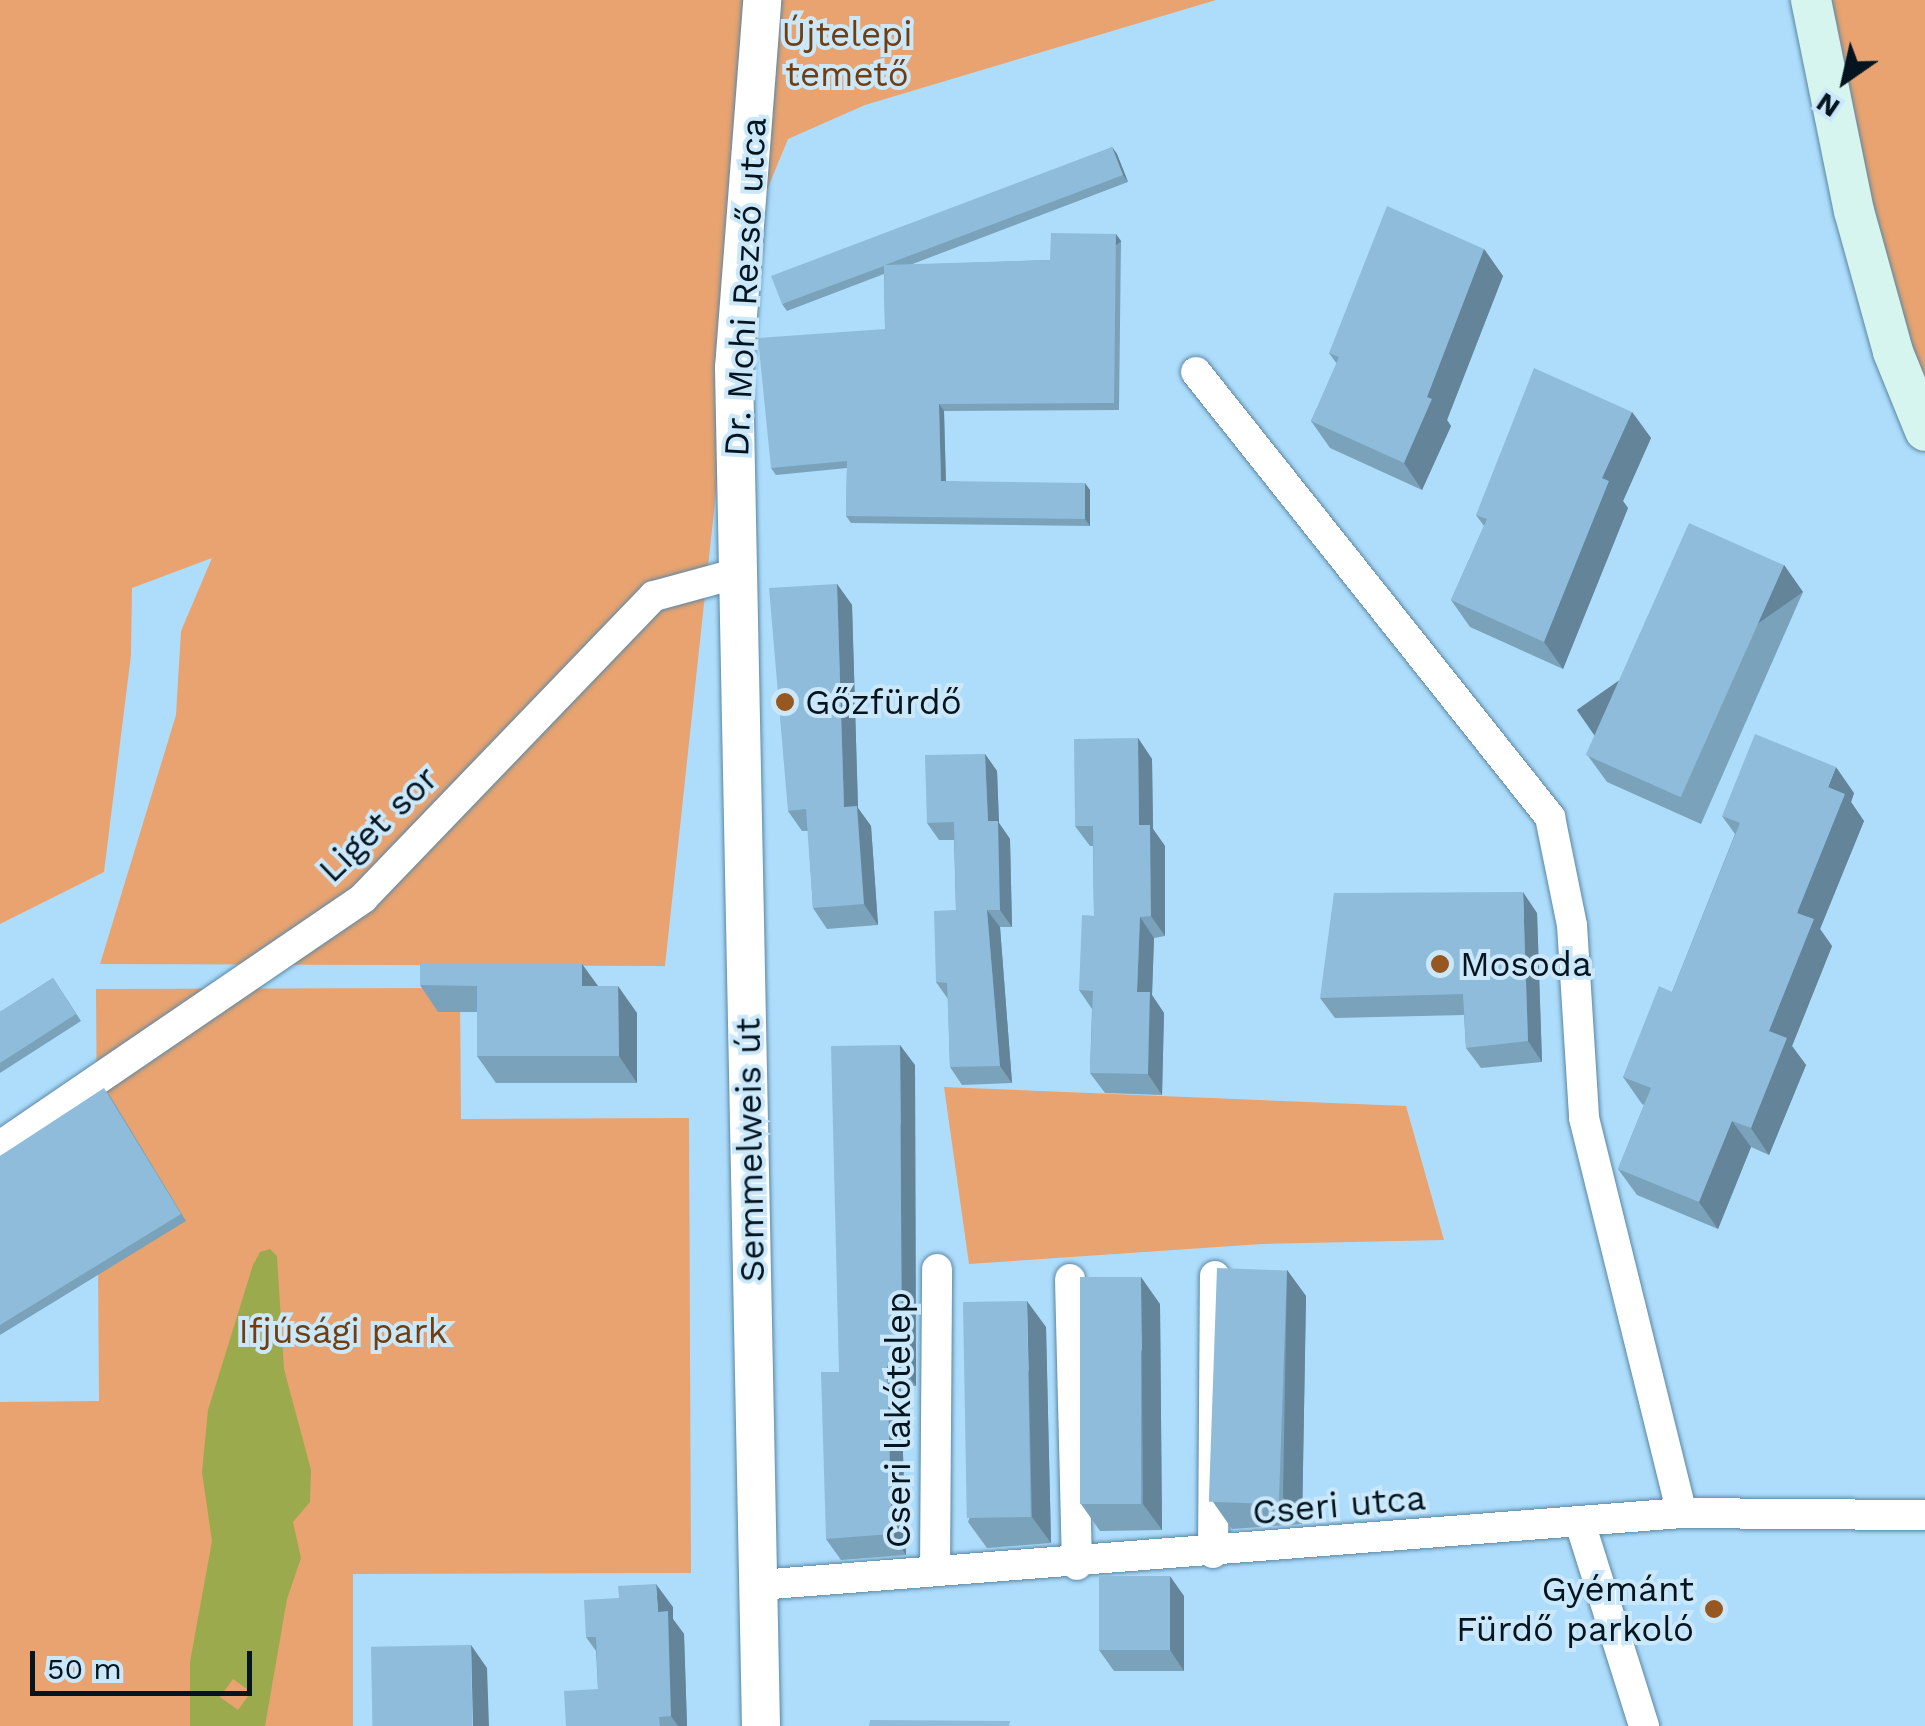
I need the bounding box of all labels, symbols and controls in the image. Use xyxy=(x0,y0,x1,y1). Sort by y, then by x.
park label: Újtelepi temető xyxy=(782,13,912,95)
north arrow xyxy=(1795,30,1895,130)
text: N xyxy=(1810,86,1846,125)
street label: Dr. Mohi Rezső utca xyxy=(715,116,775,458)
place label: Gőzfürdő xyxy=(805,681,962,723)
marker: Gőzfürdő xyxy=(774,691,796,713)
street label: Liget sor xyxy=(310,757,446,891)
place label: Mosoda xyxy=(1460,943,1592,985)
marker: Mosoda xyxy=(1429,953,1451,975)
street label: Semmelweis út xyxy=(727,1017,773,1283)
street label: Cseri lakótelep xyxy=(877,1292,919,1548)
park label: Ifjúsági park xyxy=(238,1310,448,1352)
street label: Cseri utca xyxy=(1251,1477,1427,1533)
place label: Gyémánt Fürdő parkoló xyxy=(1456,1568,1694,1650)
marker: Gyémánt Fürdő parkoló xyxy=(1703,1598,1725,1620)
scale bar xyxy=(35,1631,258,1693)
text: 50 m xyxy=(47,1651,122,1686)

